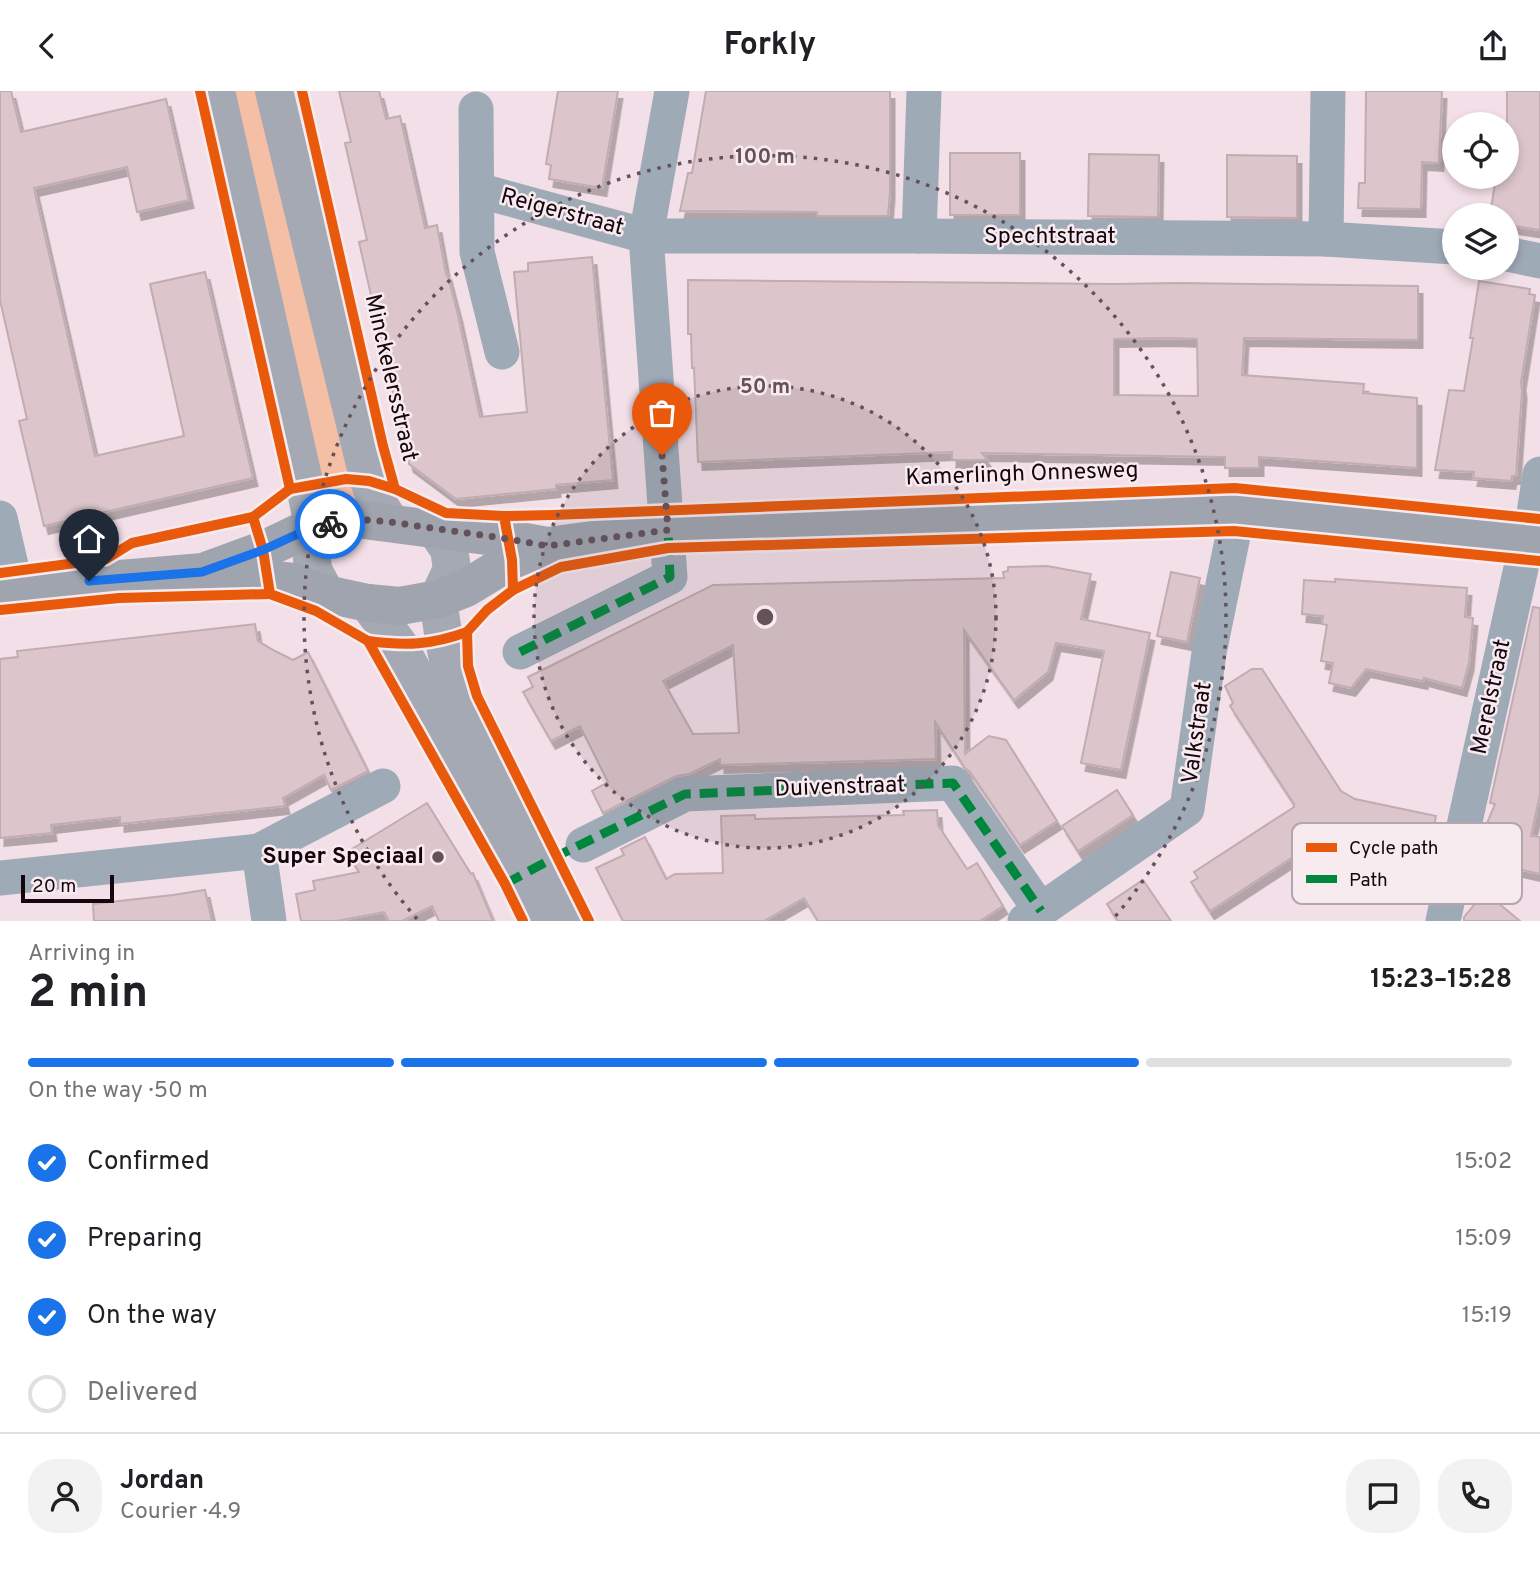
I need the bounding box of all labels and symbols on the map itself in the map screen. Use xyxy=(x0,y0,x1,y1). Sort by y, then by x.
text: 100 m xyxy=(735,144,795,171)
street label: Reigerstraat xyxy=(497,183,627,243)
street label: Spechtstraat xyxy=(984,223,1116,252)
street label: Minckelersstraat xyxy=(357,292,423,464)
text: 50 m xyxy=(740,374,790,401)
pin xyxy=(632,383,692,455)
street label: Kamerlingh Onnesweg xyxy=(905,456,1139,494)
courier xyxy=(295,489,365,559)
pin xyxy=(59,509,119,581)
centre of rings xyxy=(753,605,777,629)
street label: Merelstraat xyxy=(1466,637,1518,757)
street label: Valkstraat xyxy=(1176,680,1220,786)
street label: Duivenstraat xyxy=(774,771,906,805)
legend xyxy=(1292,823,1522,904)
text: Cycle path xyxy=(1349,837,1438,861)
place label: Super Speciaal xyxy=(263,843,424,872)
marker: Super Speciaal xyxy=(430,849,446,865)
text: Path xyxy=(1349,869,1388,893)
scale bar xyxy=(21,872,114,904)

